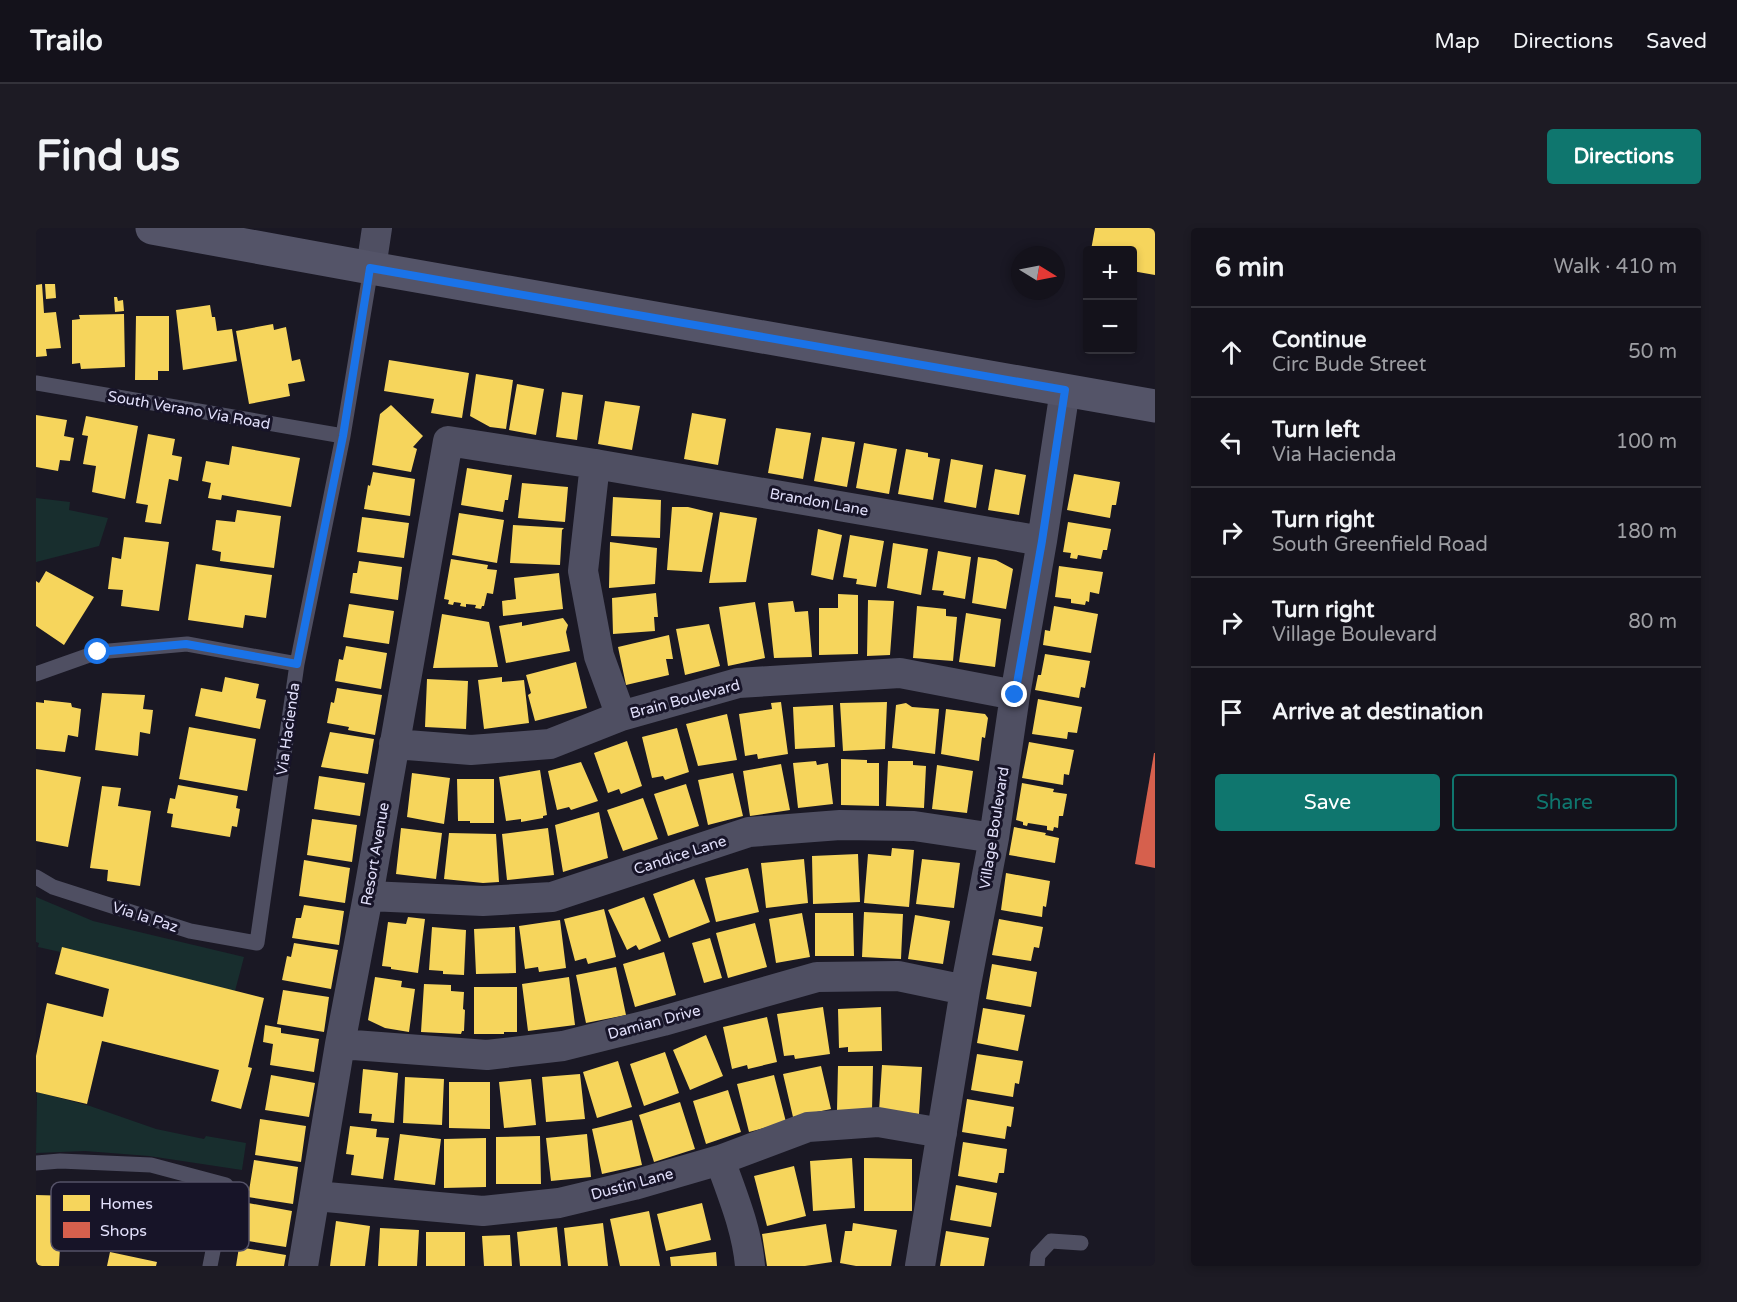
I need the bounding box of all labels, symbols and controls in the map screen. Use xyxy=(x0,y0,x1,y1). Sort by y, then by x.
text: Trailo xyxy=(30,24,103,58)
text: Map xyxy=(1434,29,1480,54)
text: Directions xyxy=(1513,29,1613,54)
text: Saved xyxy=(1646,29,1707,54)
button: Directions xyxy=(1547,129,1701,184)
text: Find us xyxy=(36,131,180,182)
north arrow xyxy=(1011,246,1065,300)
map controls xyxy=(1083,246,1137,354)
button: + xyxy=(1083,246,1137,300)
text: 6 min xyxy=(1215,252,1284,283)
text: Walk · 410 m xyxy=(1554,255,1677,279)
button: − xyxy=(1083,300,1137,354)
text: Continue xyxy=(1272,327,1367,353)
icon: ahead xyxy=(1215,336,1248,369)
text: 50 m xyxy=(1628,340,1677,364)
text: Circ Bude Street xyxy=(1272,353,1426,377)
street label: South Verano Via Road xyxy=(106,387,272,433)
text: Turn left xyxy=(1272,417,1360,443)
icon: left xyxy=(1215,426,1248,459)
text: 100 m xyxy=(1616,430,1677,454)
text: Via Hacienda xyxy=(1272,443,1396,467)
street label: Brandon Lane xyxy=(768,484,870,520)
text: Turn right xyxy=(1272,507,1374,533)
icon: right xyxy=(1215,516,1248,549)
text: 180 m xyxy=(1616,520,1677,544)
text: South Greenfield Road xyxy=(1272,533,1488,557)
text: Turn right xyxy=(1272,597,1374,623)
icon: right xyxy=(1215,606,1248,639)
text: 80 m xyxy=(1628,610,1677,634)
text: Village Boulevard xyxy=(1272,623,1437,647)
route start xyxy=(84,638,110,664)
street label: Brain Boulevard xyxy=(628,676,742,722)
route end xyxy=(1001,681,1027,707)
street label: Via Hacienda xyxy=(273,682,303,776)
icon: arrive xyxy=(1215,696,1248,729)
text: Arrive at destination xyxy=(1272,699,1483,725)
street label: Village Boulevard xyxy=(975,765,1013,891)
button: Save xyxy=(1215,774,1440,831)
button: Share xyxy=(1452,774,1677,831)
street label: Resort Avenue xyxy=(357,801,393,907)
street label: Candice Lane xyxy=(631,832,729,878)
street label: Via la Paz xyxy=(110,898,180,936)
street label: Damian Drive xyxy=(606,1001,702,1043)
street label: Dustin Lane xyxy=(589,1164,675,1204)
legend xyxy=(51,1182,249,1251)
text: Homes xyxy=(100,1194,153,1214)
text: Shops xyxy=(100,1221,147,1241)

